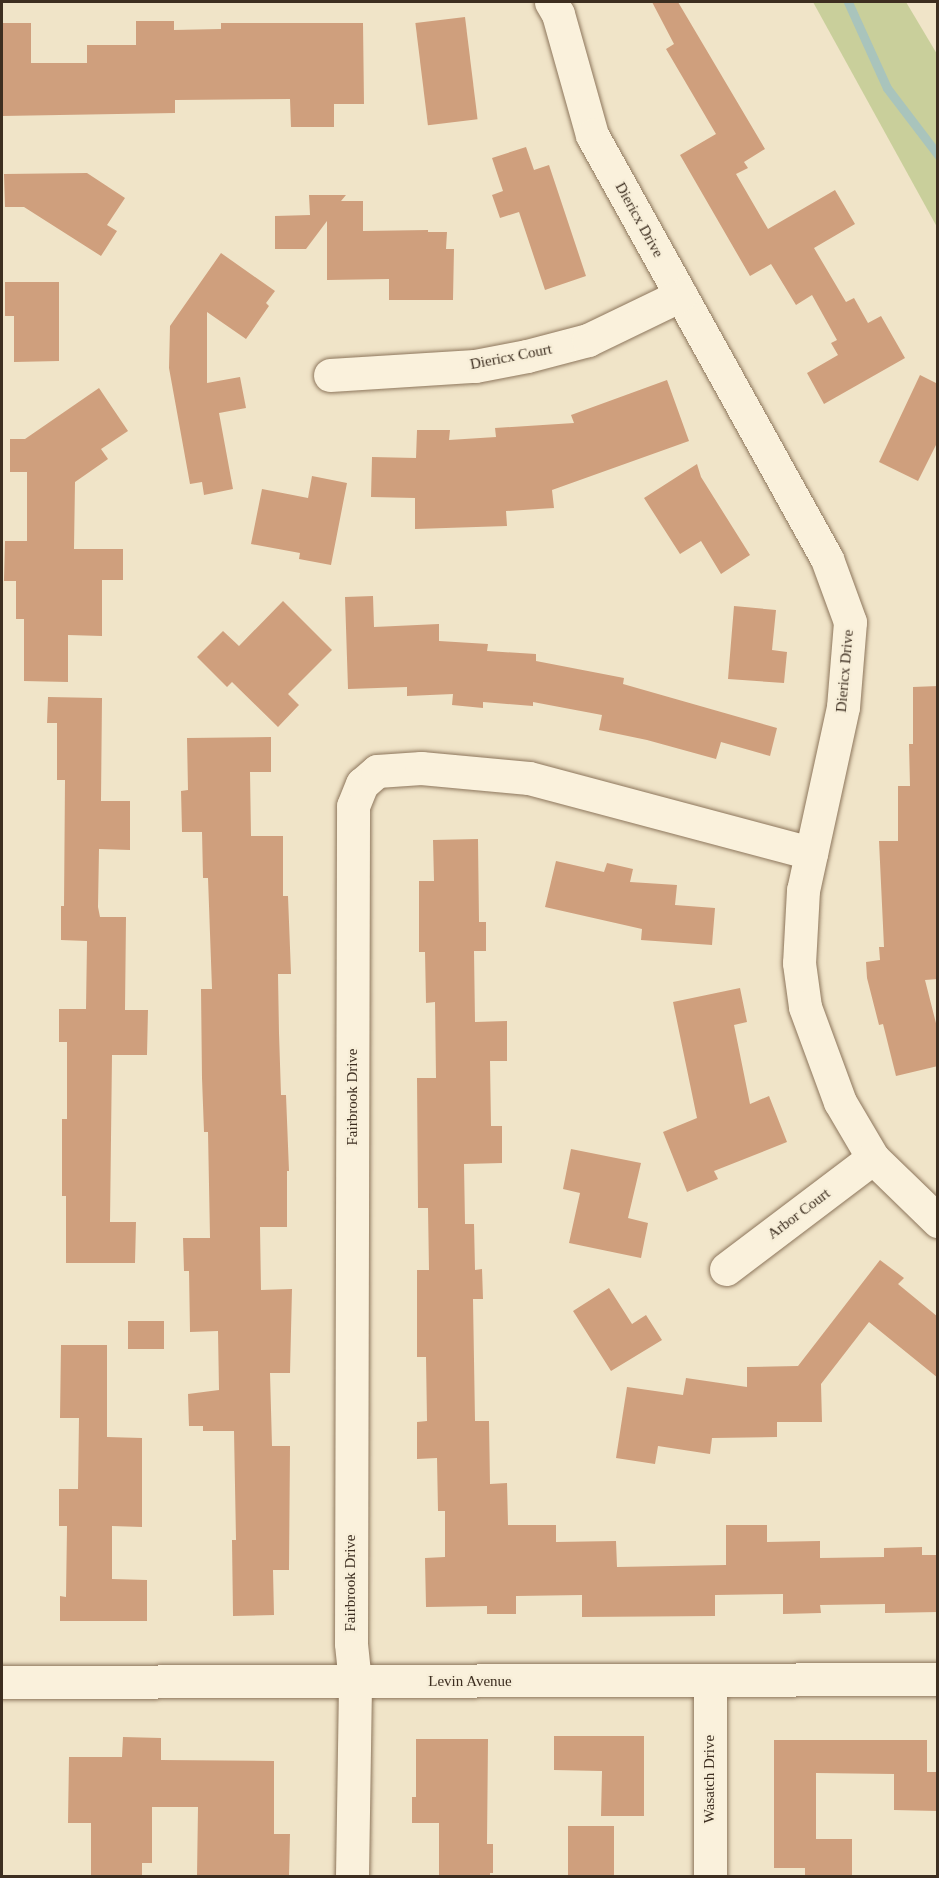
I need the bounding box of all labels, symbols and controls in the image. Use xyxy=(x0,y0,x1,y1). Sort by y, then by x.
street label: Diericx Drive xyxy=(611,179,667,261)
street label: Diericx Court xyxy=(469,340,553,374)
street label: Diericx Drive xyxy=(832,629,858,713)
street label: Fairbrook Drive xyxy=(344,1048,362,1146)
street label: Arbor Court xyxy=(764,1185,834,1243)
street label: Fairbrook Drive xyxy=(342,1534,360,1632)
street label: Levin Avenue xyxy=(428,1673,512,1691)
street label: Wasatch Drive xyxy=(701,1735,719,1823)

